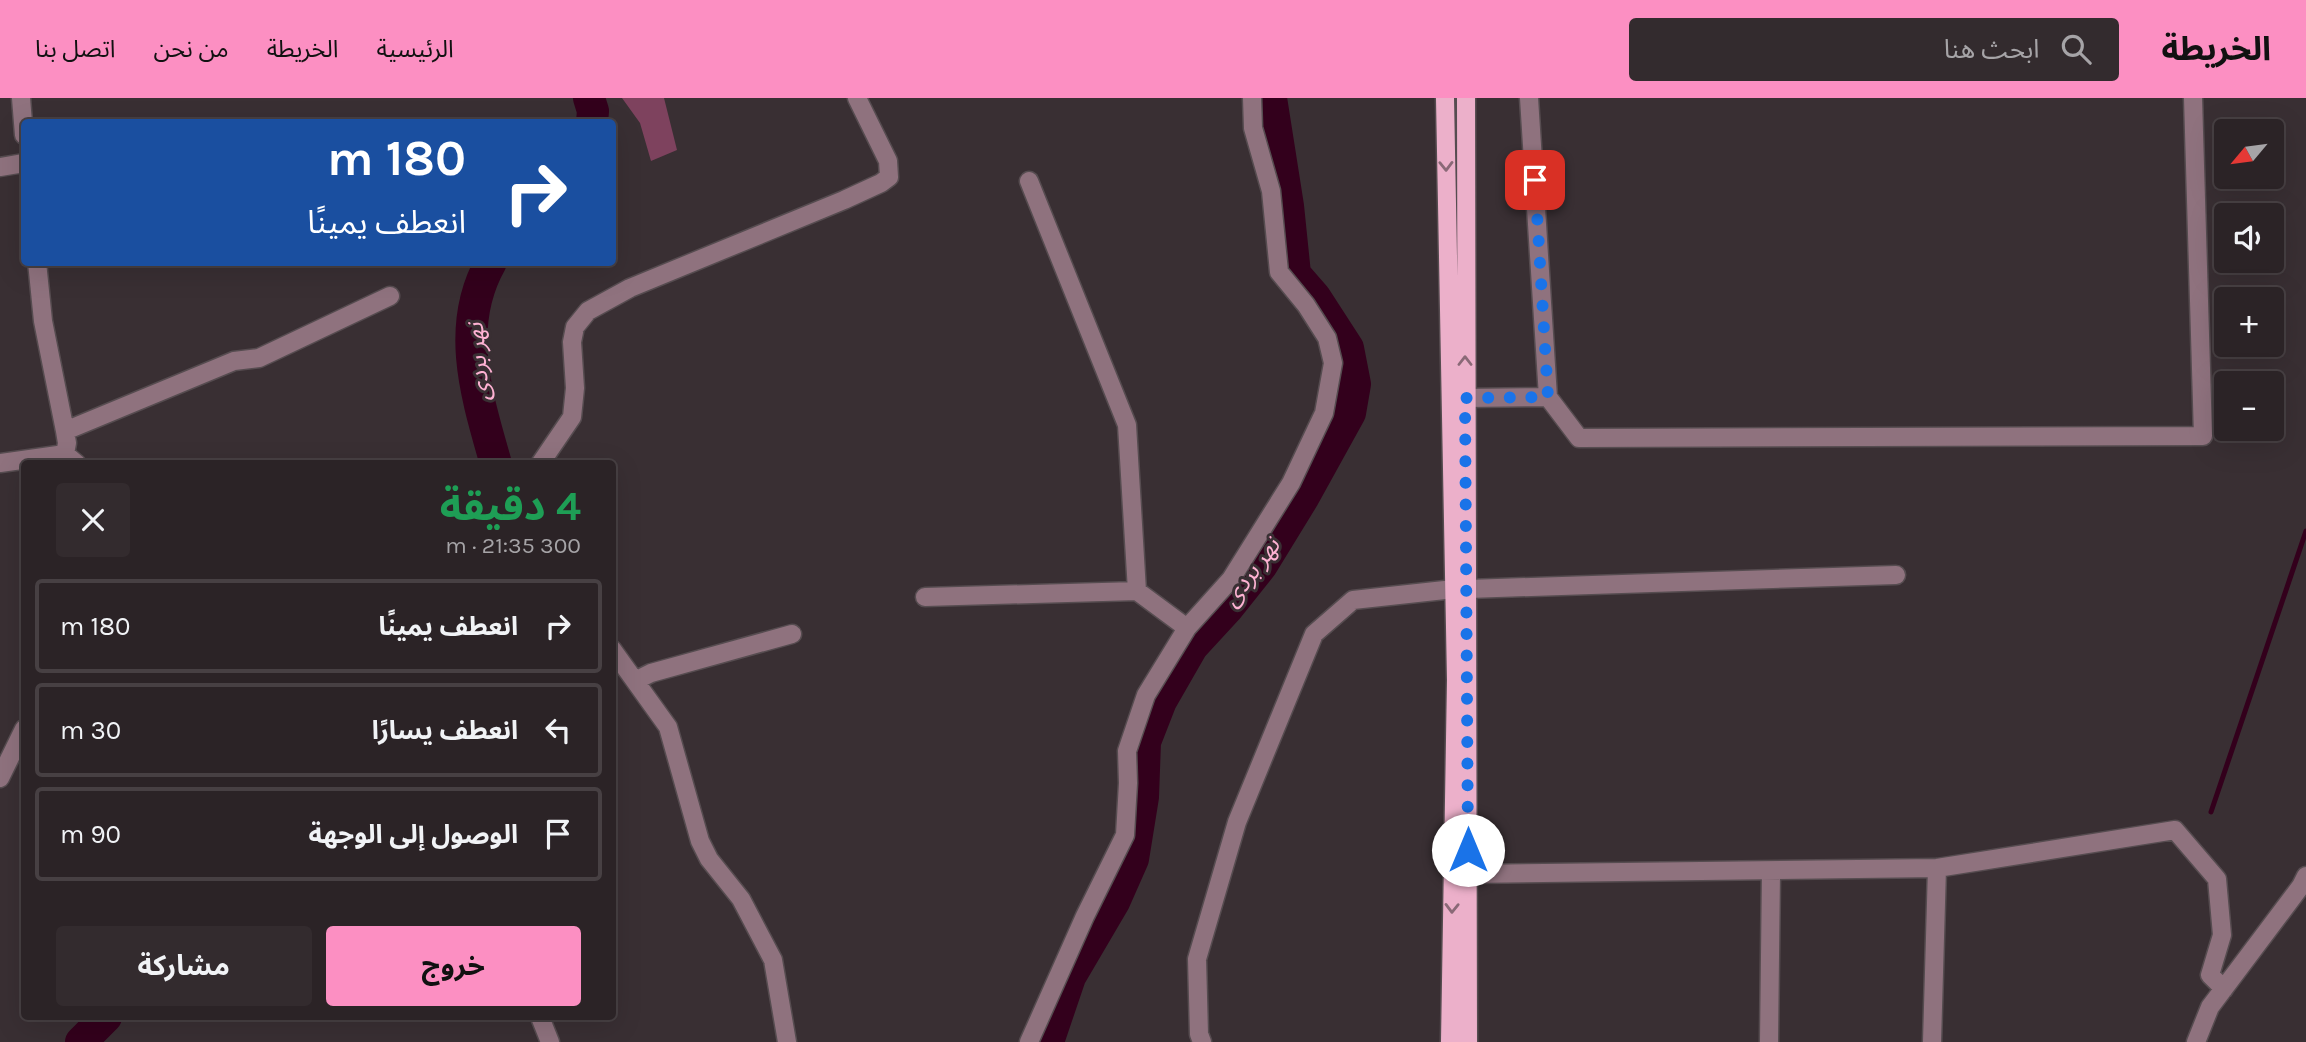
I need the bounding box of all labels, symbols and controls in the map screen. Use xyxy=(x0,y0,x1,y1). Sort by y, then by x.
search box xyxy=(1629,18,2119,81)
icon: search xyxy=(2057,30,2095,68)
text: الخريطة xyxy=(2161,30,2271,68)
text: ابحث هنا xyxy=(1944,34,2039,65)
text: اتصل بنا xyxy=(35,35,116,63)
text: من نحن xyxy=(154,35,229,63)
text: الخريطة xyxy=(267,35,339,63)
text: الرئيسية xyxy=(377,35,454,63)
north arrow xyxy=(2214,119,2284,189)
map controls xyxy=(2214,119,2284,441)
text: 180 m xyxy=(327,130,466,187)
icon: right xyxy=(490,147,581,238)
pin xyxy=(1505,150,1565,210)
one-way arrow xyxy=(1438,161,1454,172)
icon: arrive xyxy=(1516,161,1554,199)
button: sound xyxy=(2214,203,2284,273)
text: انعطف يمينًا xyxy=(307,204,466,241)
button: + xyxy=(2214,287,2284,357)
water label: نهر بردى xyxy=(460,320,495,402)
one-way arrow xyxy=(1457,356,1473,366)
button: − xyxy=(2214,371,2284,441)
text: 4 دقيقة xyxy=(440,481,581,531)
button: close xyxy=(56,483,130,557)
water label: نهر بردى xyxy=(1216,531,1287,612)
text: 300 m · 21:35 xyxy=(445,532,581,559)
icon: right xyxy=(539,607,577,645)
text: 180 m xyxy=(60,611,131,642)
text: انعطف يمينًا xyxy=(378,611,518,642)
icon: left xyxy=(539,711,577,749)
text: 30 m xyxy=(60,715,121,746)
text: انعطف يسارًا xyxy=(372,715,518,746)
position arrow xyxy=(1431,813,1505,887)
icon: arrive xyxy=(539,815,577,853)
text: 90 m xyxy=(60,819,121,850)
text: الوصول إلى الوجهة xyxy=(309,819,518,850)
one-way arrow xyxy=(1445,903,1460,914)
button: مشاركة xyxy=(56,926,312,1006)
button: خروج xyxy=(326,926,581,1006)

